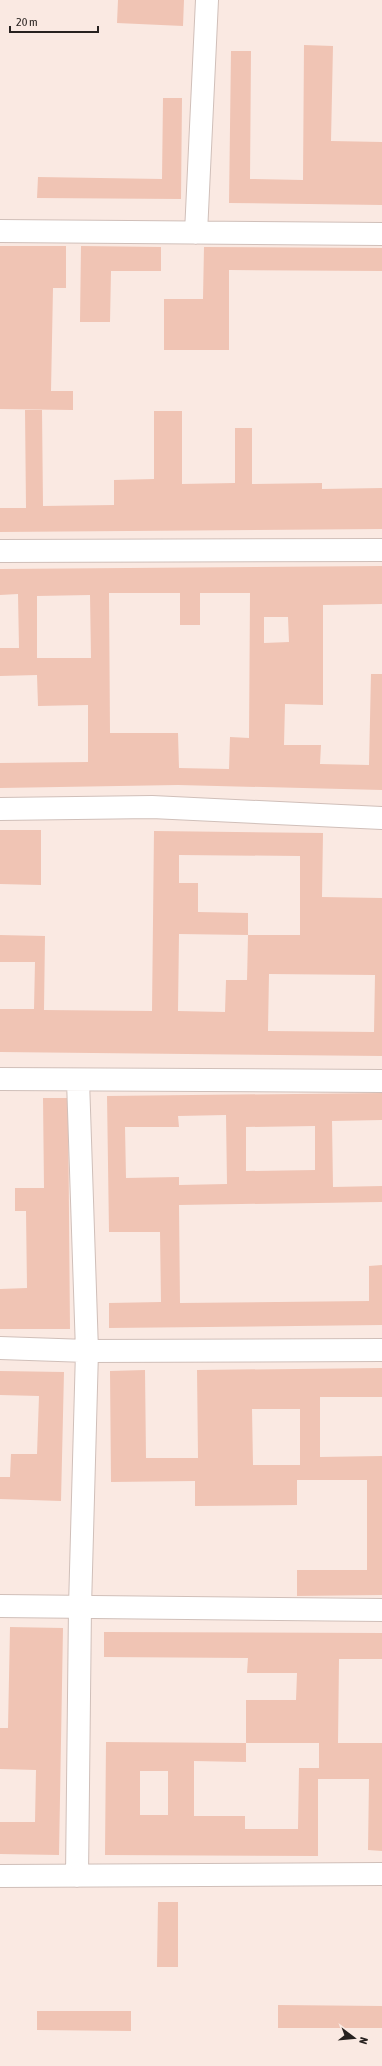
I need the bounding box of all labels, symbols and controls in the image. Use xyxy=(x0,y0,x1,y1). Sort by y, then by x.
scale bar xyxy=(10,8,98,34)
text: 20 m xyxy=(16,15,38,29)
north arrow xyxy=(334,2018,374,2058)
text: N xyxy=(357,2036,370,2046)

